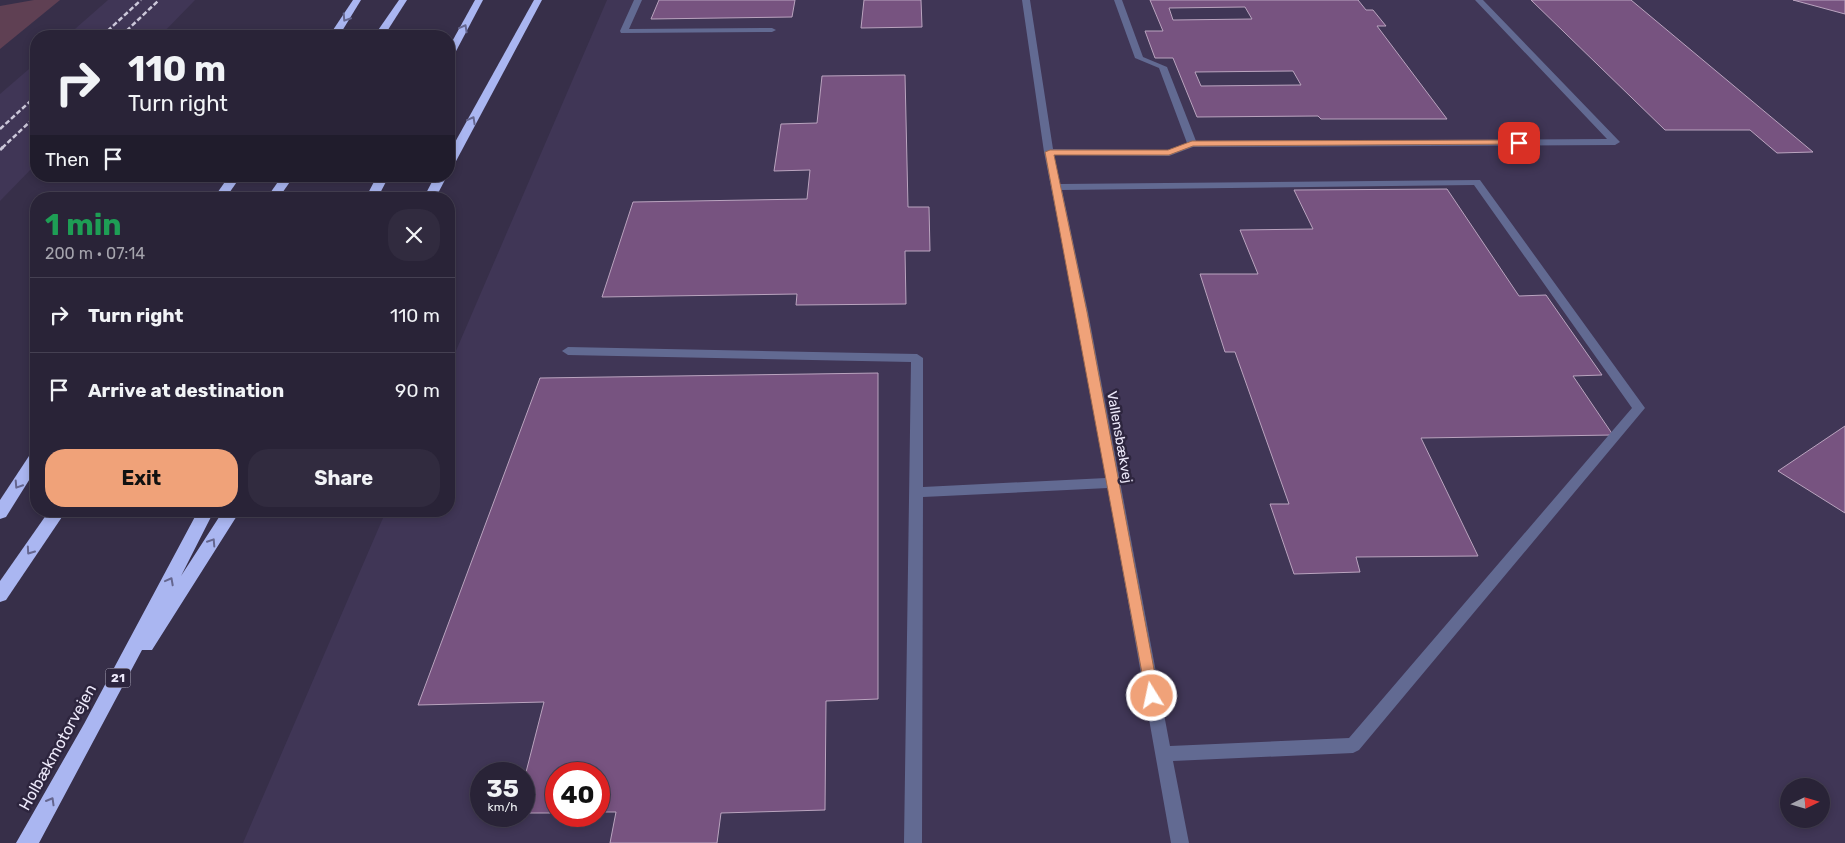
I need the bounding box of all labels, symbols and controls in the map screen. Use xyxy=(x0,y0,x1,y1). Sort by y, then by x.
one-way arrow xyxy=(342,13,352,22)
one-way arrow xyxy=(458,24,468,33)
text: 110 m xyxy=(128,48,226,90)
icon: right xyxy=(45,50,110,115)
text: Turn right xyxy=(128,90,228,117)
one-way arrow xyxy=(466,116,476,125)
pin xyxy=(1498,122,1540,164)
icon: arrive xyxy=(1505,129,1533,157)
icon: arrive xyxy=(99,145,127,173)
text: Then xyxy=(45,148,89,171)
text: 1 min xyxy=(45,207,122,243)
button: close xyxy=(388,209,440,261)
text: 200 m · 07:14 xyxy=(45,244,145,263)
icon: right xyxy=(45,301,73,329)
text: Turn right xyxy=(88,304,183,327)
text: 110 m xyxy=(390,304,440,327)
icon: arrive xyxy=(45,376,73,404)
text: Arrive at destination xyxy=(88,379,284,402)
text: 90 m xyxy=(395,379,440,402)
street label: Vallensbækvej xyxy=(1103,390,1136,485)
button: Exit xyxy=(45,449,238,507)
button: Share xyxy=(248,449,440,507)
one-way arrow xyxy=(15,480,24,489)
one-way arrow xyxy=(206,538,216,547)
one-way arrow xyxy=(27,546,36,555)
one-way arrow xyxy=(164,577,174,586)
road number: 21 xyxy=(106,668,130,688)
position arrow xyxy=(1125,669,1177,721)
street label: Holbækmotorvejen xyxy=(15,681,100,814)
speed limit sign: 40 xyxy=(545,762,610,827)
text: 35 xyxy=(486,774,519,803)
north arrow xyxy=(1780,778,1830,828)
map controls xyxy=(1780,778,1830,828)
one-way arrow xyxy=(44,797,54,806)
text: km/h xyxy=(488,800,517,814)

